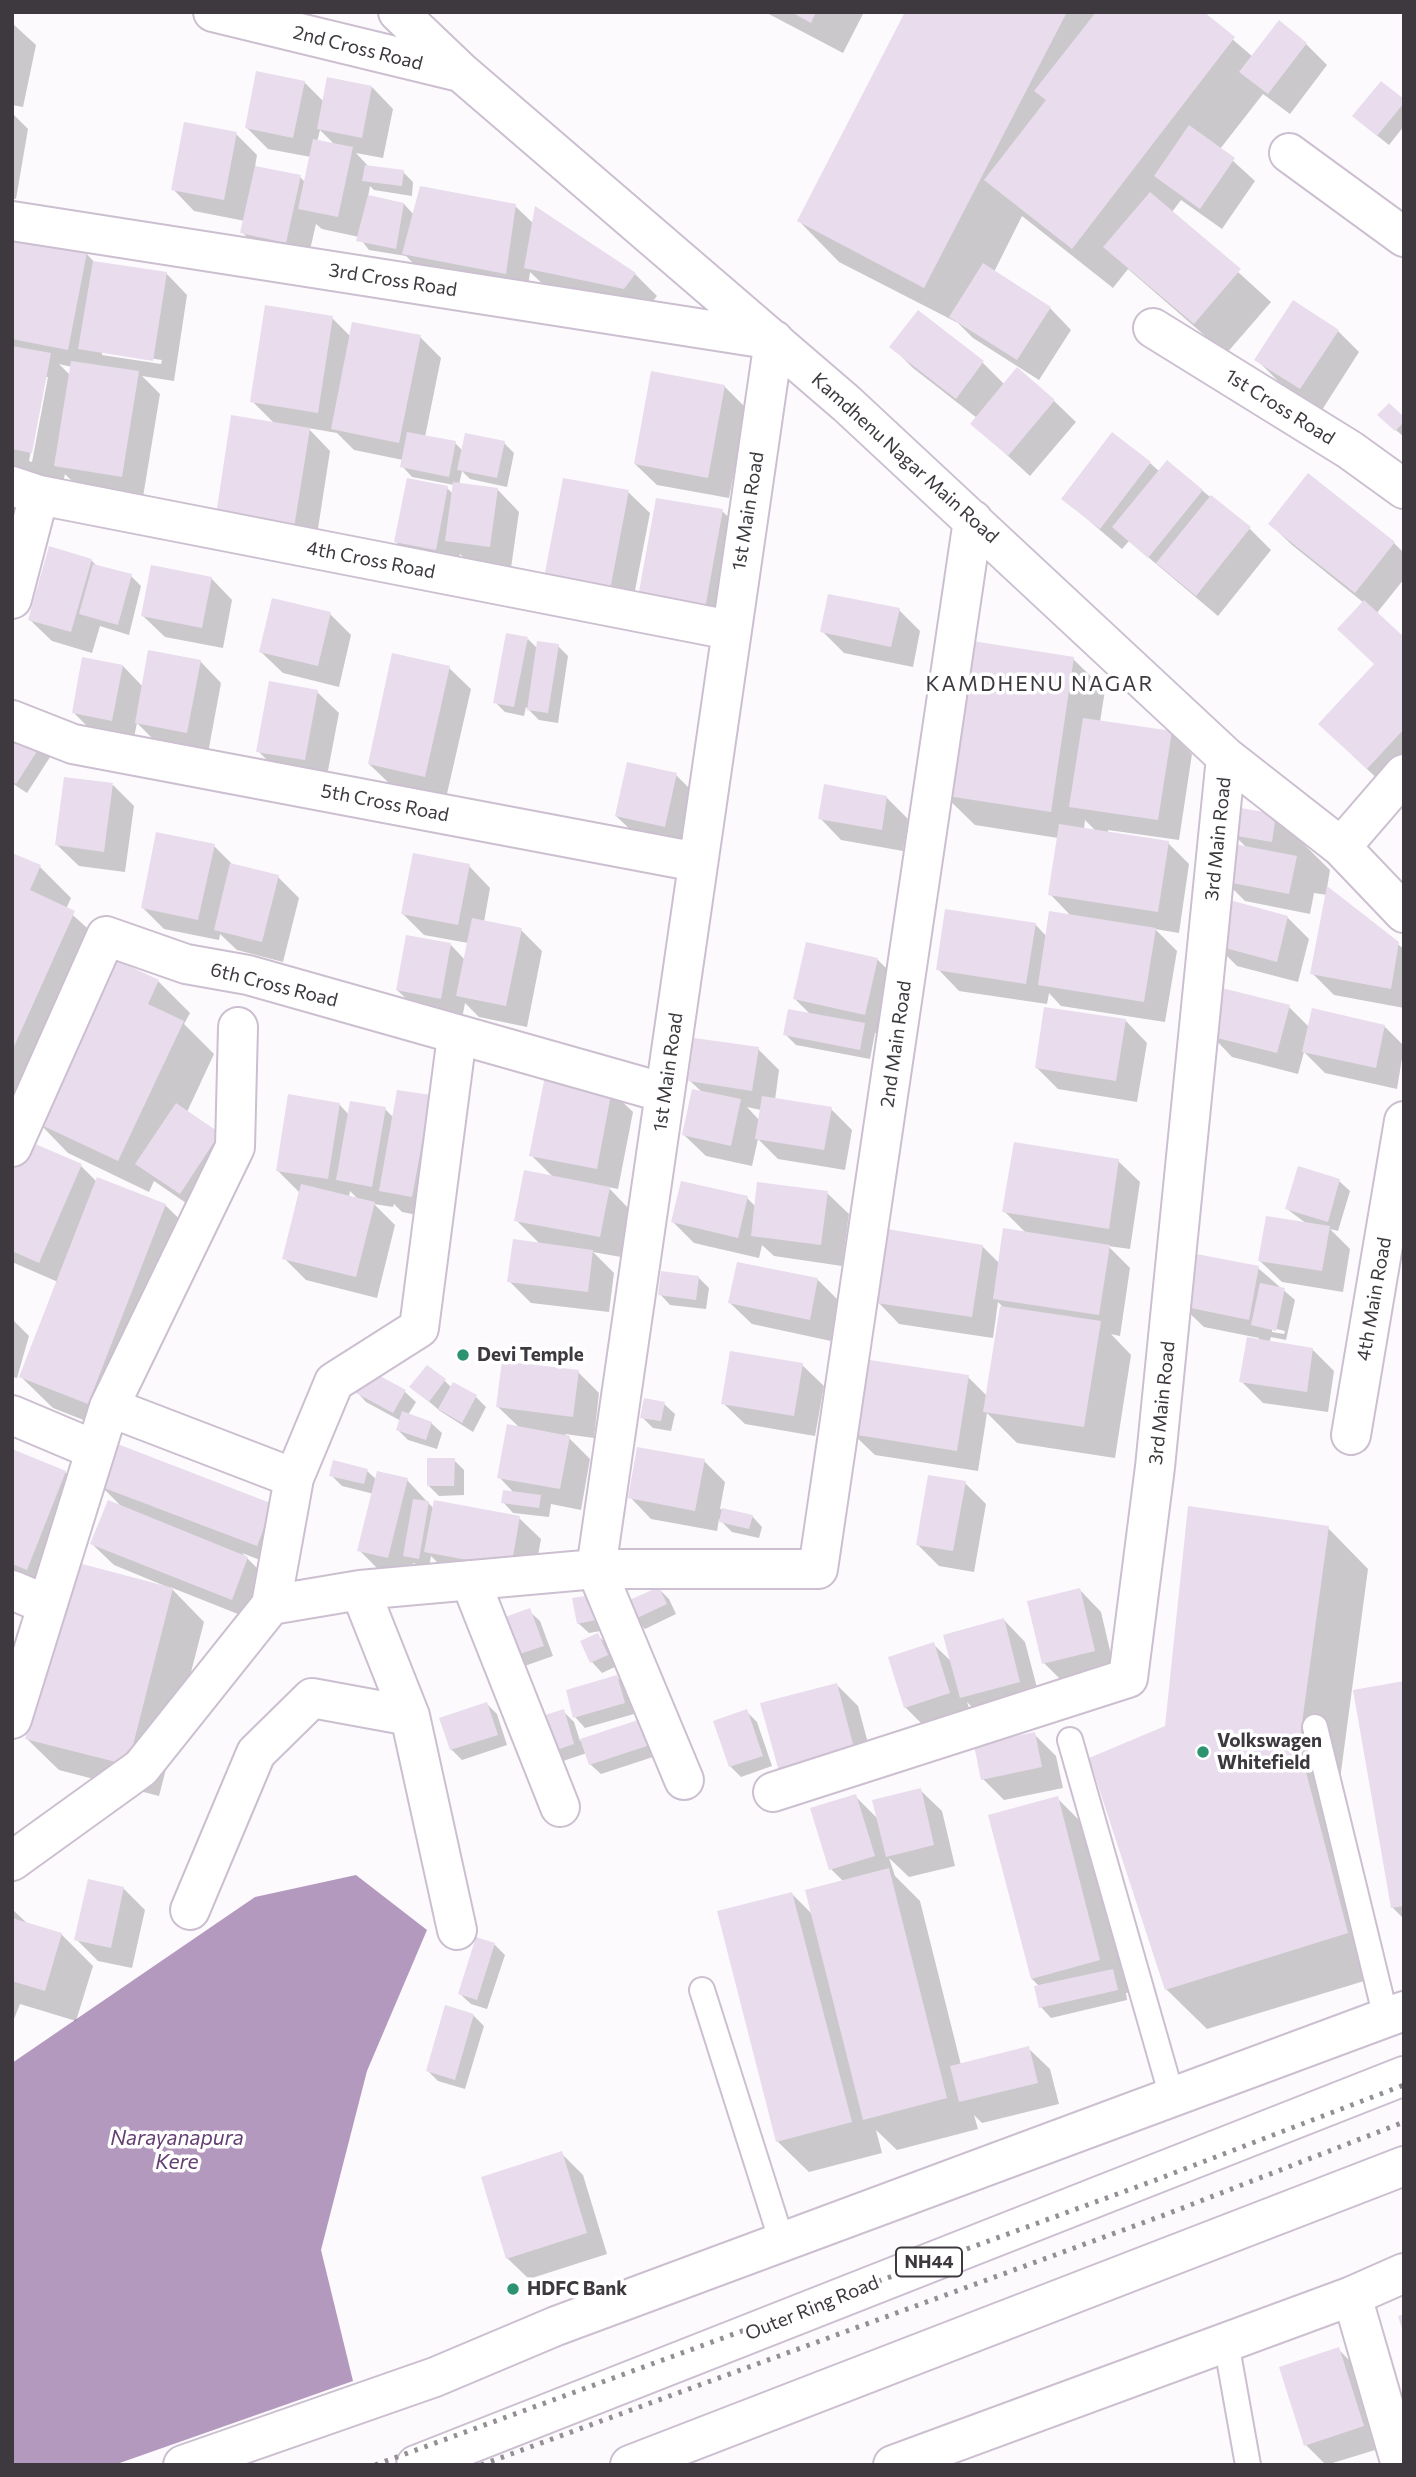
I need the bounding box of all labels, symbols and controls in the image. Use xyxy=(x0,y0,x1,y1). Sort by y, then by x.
street label: 2nd Cross Road xyxy=(291,21,425,75)
street label: 3rd Cross Road xyxy=(327,259,459,301)
street label: 1st Cross Road xyxy=(1221,364,1339,450)
street label: Kamdhenu Nagar Main Road xyxy=(807,368,1003,548)
street label: 1st Main Road xyxy=(727,450,769,572)
street label: 4th Cross Road xyxy=(305,536,437,584)
district label: KAMDHENU NAGAR xyxy=(927,671,1153,697)
street label: 3rd Main Road xyxy=(1200,776,1236,902)
street label: 5th Cross Road xyxy=(319,779,451,827)
street label: 6th Cross Road xyxy=(208,958,340,1012)
street label: 2nd Main Road xyxy=(876,979,916,1109)
street label: 1st Main Road xyxy=(648,1011,688,1133)
street label: 4th Main Road xyxy=(1352,1235,1396,1363)
street label: 3rd Main Road xyxy=(1144,1340,1180,1466)
place label: Devi Temple xyxy=(477,1344,584,1366)
marker: Devi Temple xyxy=(455,1347,471,1363)
place label: Volkswagen Whitefield xyxy=(1217,1730,1322,1774)
marker: Volkswagen Whitefield xyxy=(1195,1744,1211,1760)
water label: Narayanapura Kere xyxy=(110,2125,244,2175)
road number: NH44 xyxy=(896,2248,962,2276)
street label: Outer Ring Road xyxy=(742,2271,882,2345)
place label: HDFC Bank xyxy=(527,2278,627,2300)
marker: HDFC Bank xyxy=(505,2281,521,2297)

